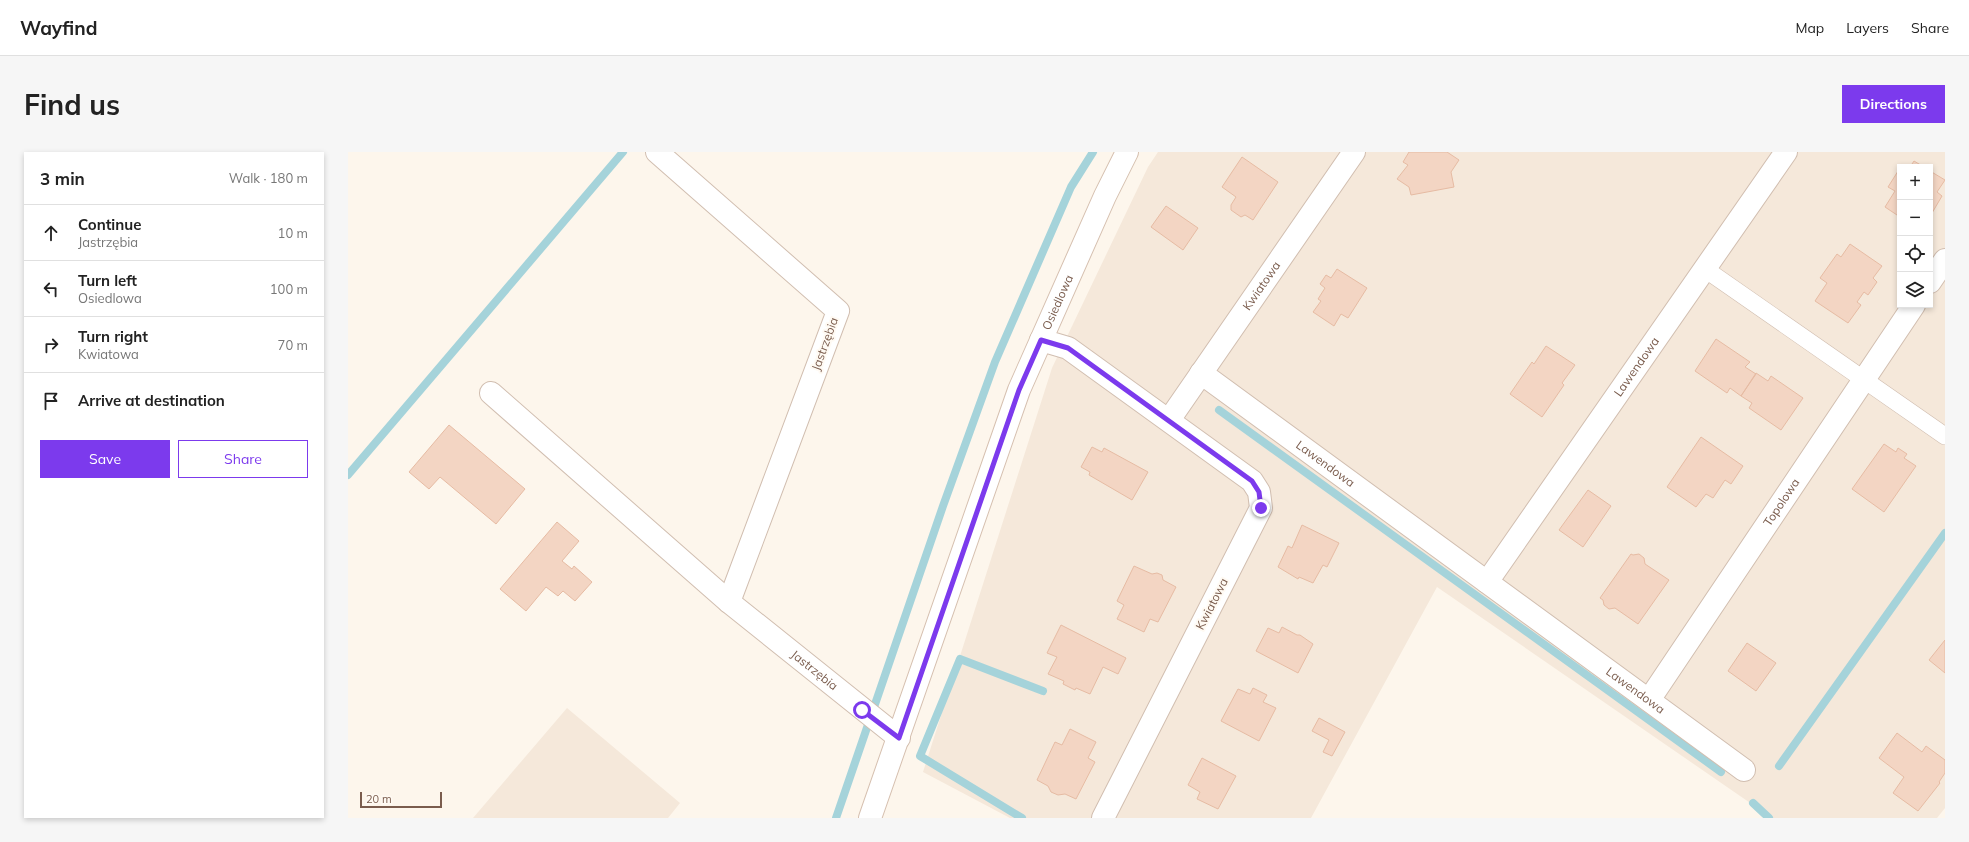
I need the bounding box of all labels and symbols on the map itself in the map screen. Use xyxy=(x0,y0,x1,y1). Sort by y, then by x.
street label: Kwiatowa xyxy=(1239,258,1283,313)
street label: Osiedlowa xyxy=(1039,272,1076,332)
street label: Jastrzębia xyxy=(808,315,841,372)
street label: Lawendowa xyxy=(1610,334,1662,399)
street label: Lawendowa xyxy=(1293,437,1358,490)
street label: Topolowa xyxy=(1760,475,1803,529)
route end xyxy=(1252,499,1270,517)
street label: Kwiatowa xyxy=(1192,575,1231,632)
street label: Jastrzębia xyxy=(788,647,841,693)
street label: Lawendowa xyxy=(1603,664,1668,717)
route start xyxy=(853,701,871,719)
scale bar xyxy=(360,790,442,809)

